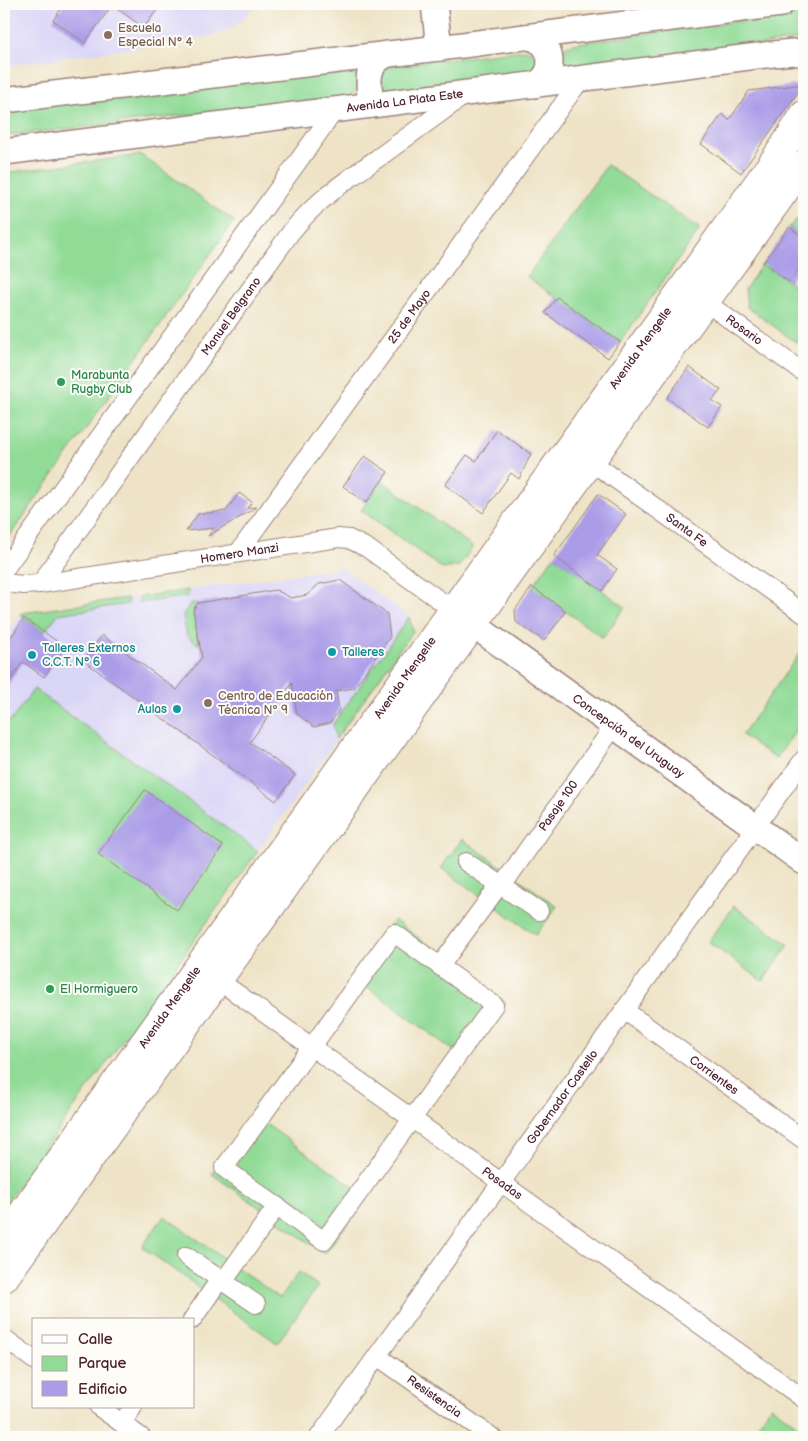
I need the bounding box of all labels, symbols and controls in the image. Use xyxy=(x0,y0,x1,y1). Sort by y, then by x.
place label: Escuela Especial N° 4 xyxy=(118,21,194,50)
marker: Escuela Especial N° 4 xyxy=(102,29,114,41)
street label: Avenida La Plata Este xyxy=(345,86,464,116)
street label: Manuel Belgrano xyxy=(198,274,264,358)
street label: 25 de Mayo xyxy=(384,286,434,347)
street label: Avenida Mengelle xyxy=(606,304,675,392)
street label: Rosario xyxy=(723,311,766,348)
place label: Marabunta Rugby Club xyxy=(71,368,133,397)
marker: Marabunta Rugby Club xyxy=(55,376,67,388)
street label: Santa Fe xyxy=(663,510,711,550)
street label: Homero Manzi xyxy=(199,540,280,567)
street label: Avenida Mengelle xyxy=(371,634,439,721)
place label: Talleres Externos C.C.T. N° 6 xyxy=(42,641,135,670)
place label: Talleres xyxy=(342,645,384,660)
marker: Talleres xyxy=(326,646,338,658)
marker: Talleres Externos C.C.T. N° 6 xyxy=(26,649,38,661)
place label: Centro de Educación Técnica Nº 9 xyxy=(218,689,333,718)
street label: Concepción del Uruguay xyxy=(569,691,688,782)
marker: Centro de Educación Técnica Nº 9 xyxy=(202,697,214,709)
place label: Aulas xyxy=(138,702,167,717)
marker: Aulas xyxy=(171,703,183,715)
street label: Pasaje 100 xyxy=(535,777,581,834)
street label: Avenida Mengelle xyxy=(135,963,204,1051)
place label: El Hormiguero xyxy=(60,982,138,997)
marker: El Hormiguero xyxy=(44,983,56,995)
street label: Gobernador Castello xyxy=(523,1047,601,1147)
street label: Corrientes xyxy=(686,1052,742,1098)
street label: Posadas xyxy=(479,1164,525,1203)
legend xyxy=(32,1318,195,1408)
text: Calle xyxy=(78,1330,113,1349)
text: Parque xyxy=(78,1354,127,1373)
street label: Resistencia xyxy=(404,1372,465,1421)
text: Edificio xyxy=(78,1380,127,1399)

